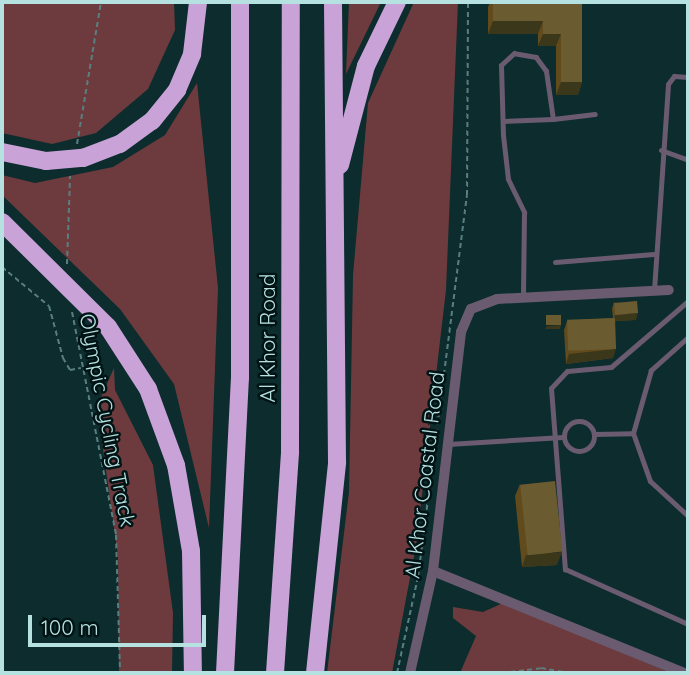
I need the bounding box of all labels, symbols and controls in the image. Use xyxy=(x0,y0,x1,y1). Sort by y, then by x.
street label: Al Khor Road xyxy=(254,274,280,402)
street label: Olympic Cycling Track xyxy=(75,311,141,529)
street label: Al Khor Coastal Road xyxy=(399,370,449,580)
scale bar xyxy=(32,602,210,646)
text: 100 m xyxy=(41,614,99,640)

